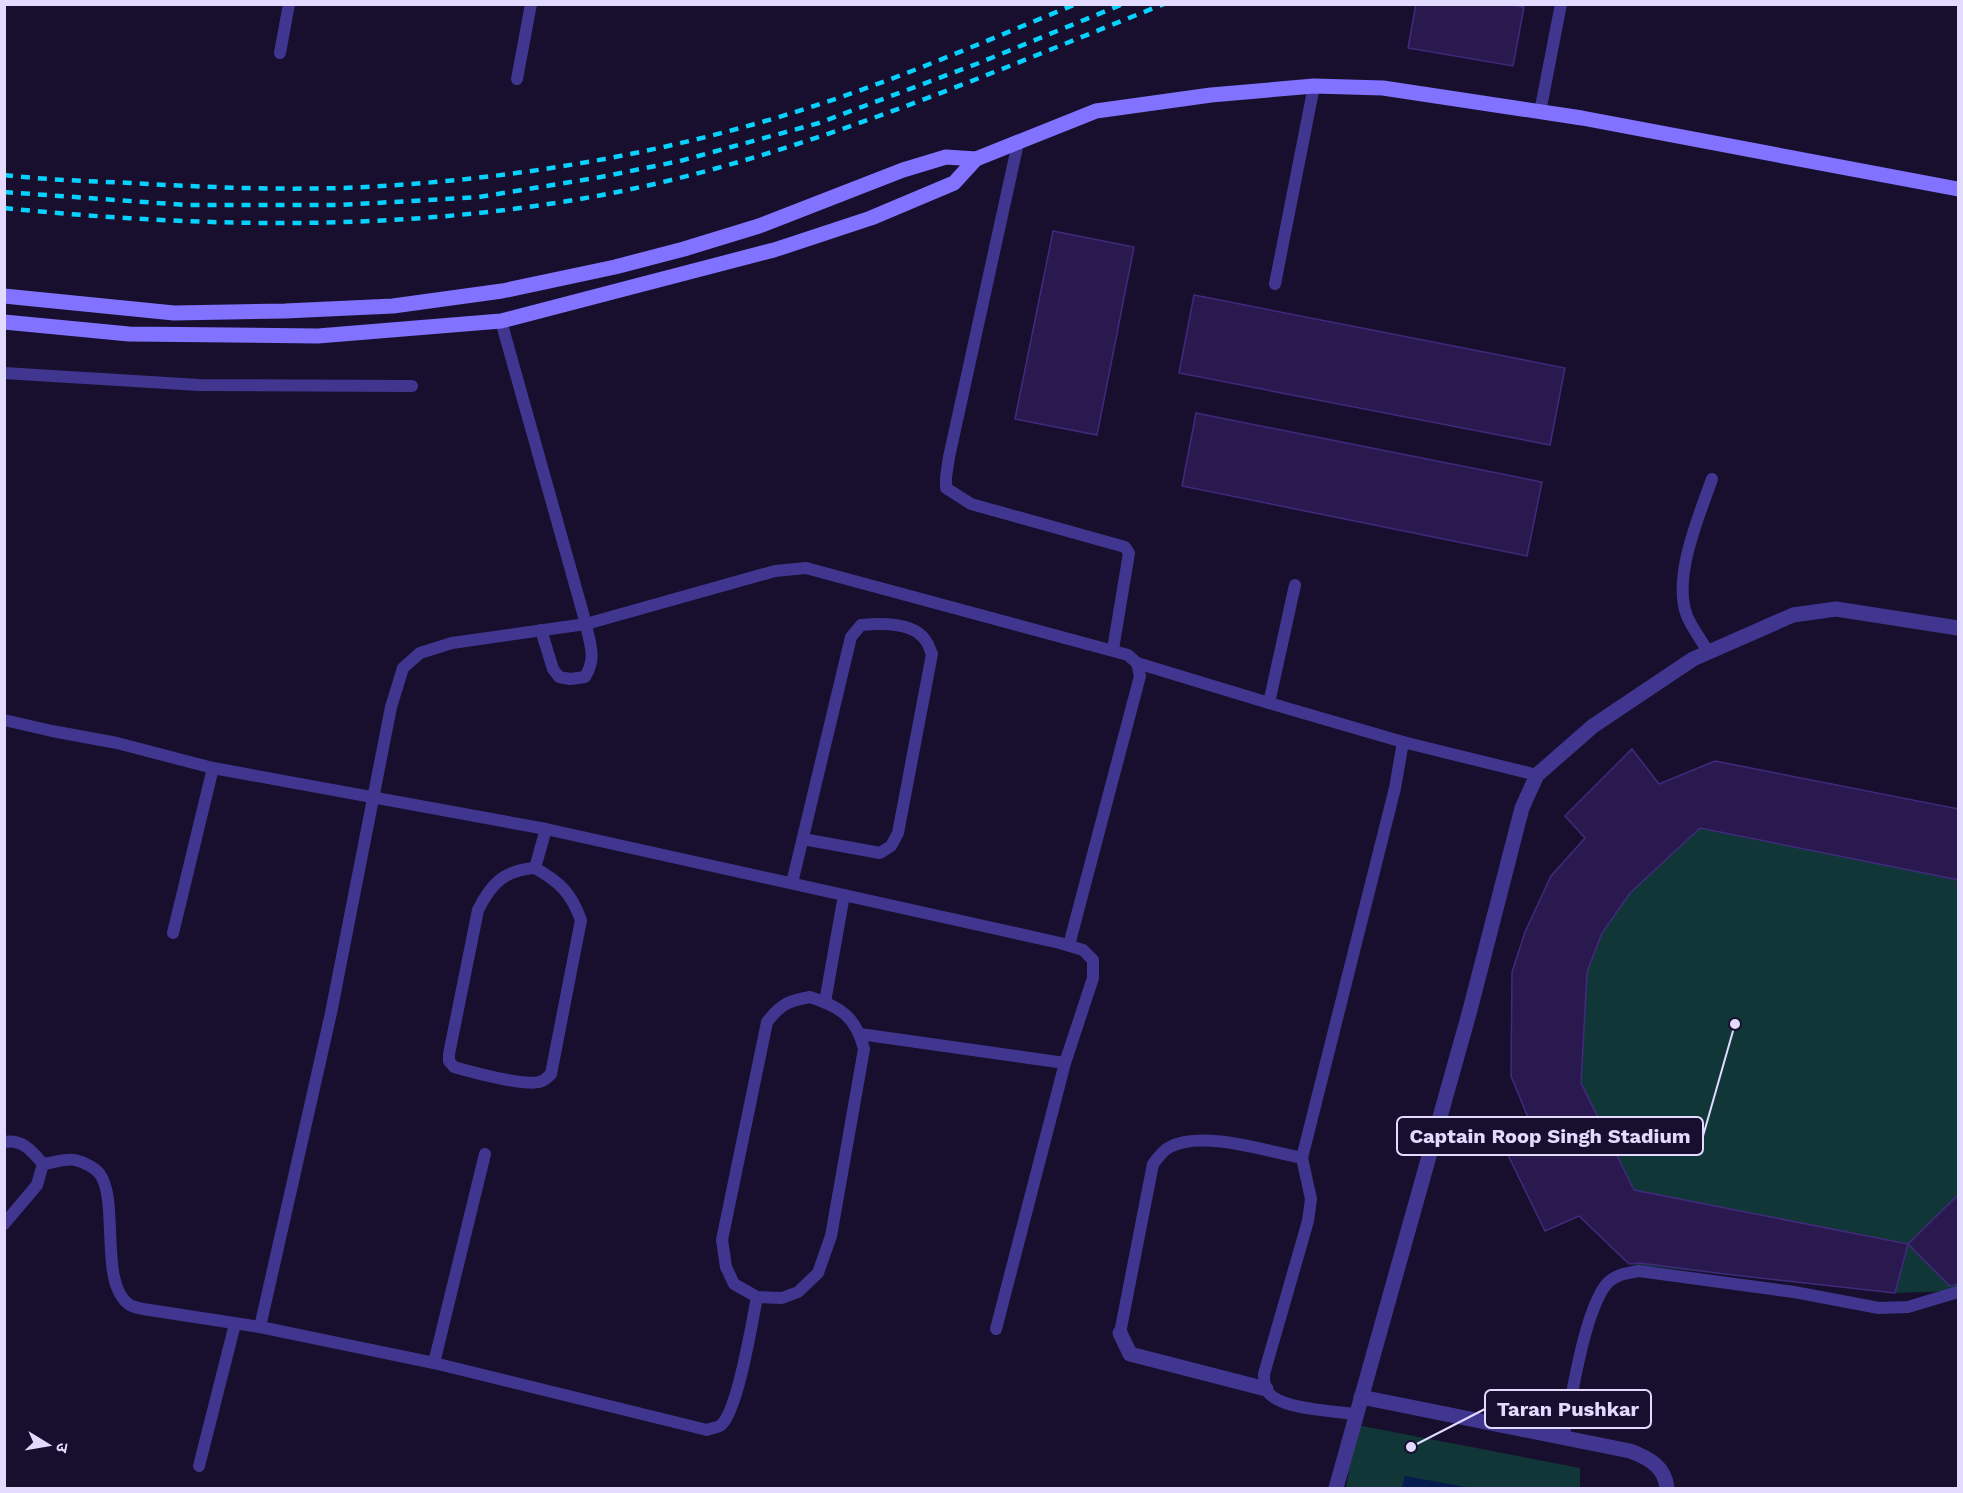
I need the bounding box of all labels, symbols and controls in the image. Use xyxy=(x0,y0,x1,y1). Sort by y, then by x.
callout: Captain Roop Singh Stadium xyxy=(1397,1117,1703,1155)
text: Captain Roop Singh Stadium xyxy=(1409,1124,1691,1148)
callout: Taran Pushkar xyxy=(1485,1390,1651,1428)
text: Taran Pushkar xyxy=(1497,1397,1640,1421)
north arrow xyxy=(18,1415,78,1475)
text: उ xyxy=(52,1441,72,1455)

